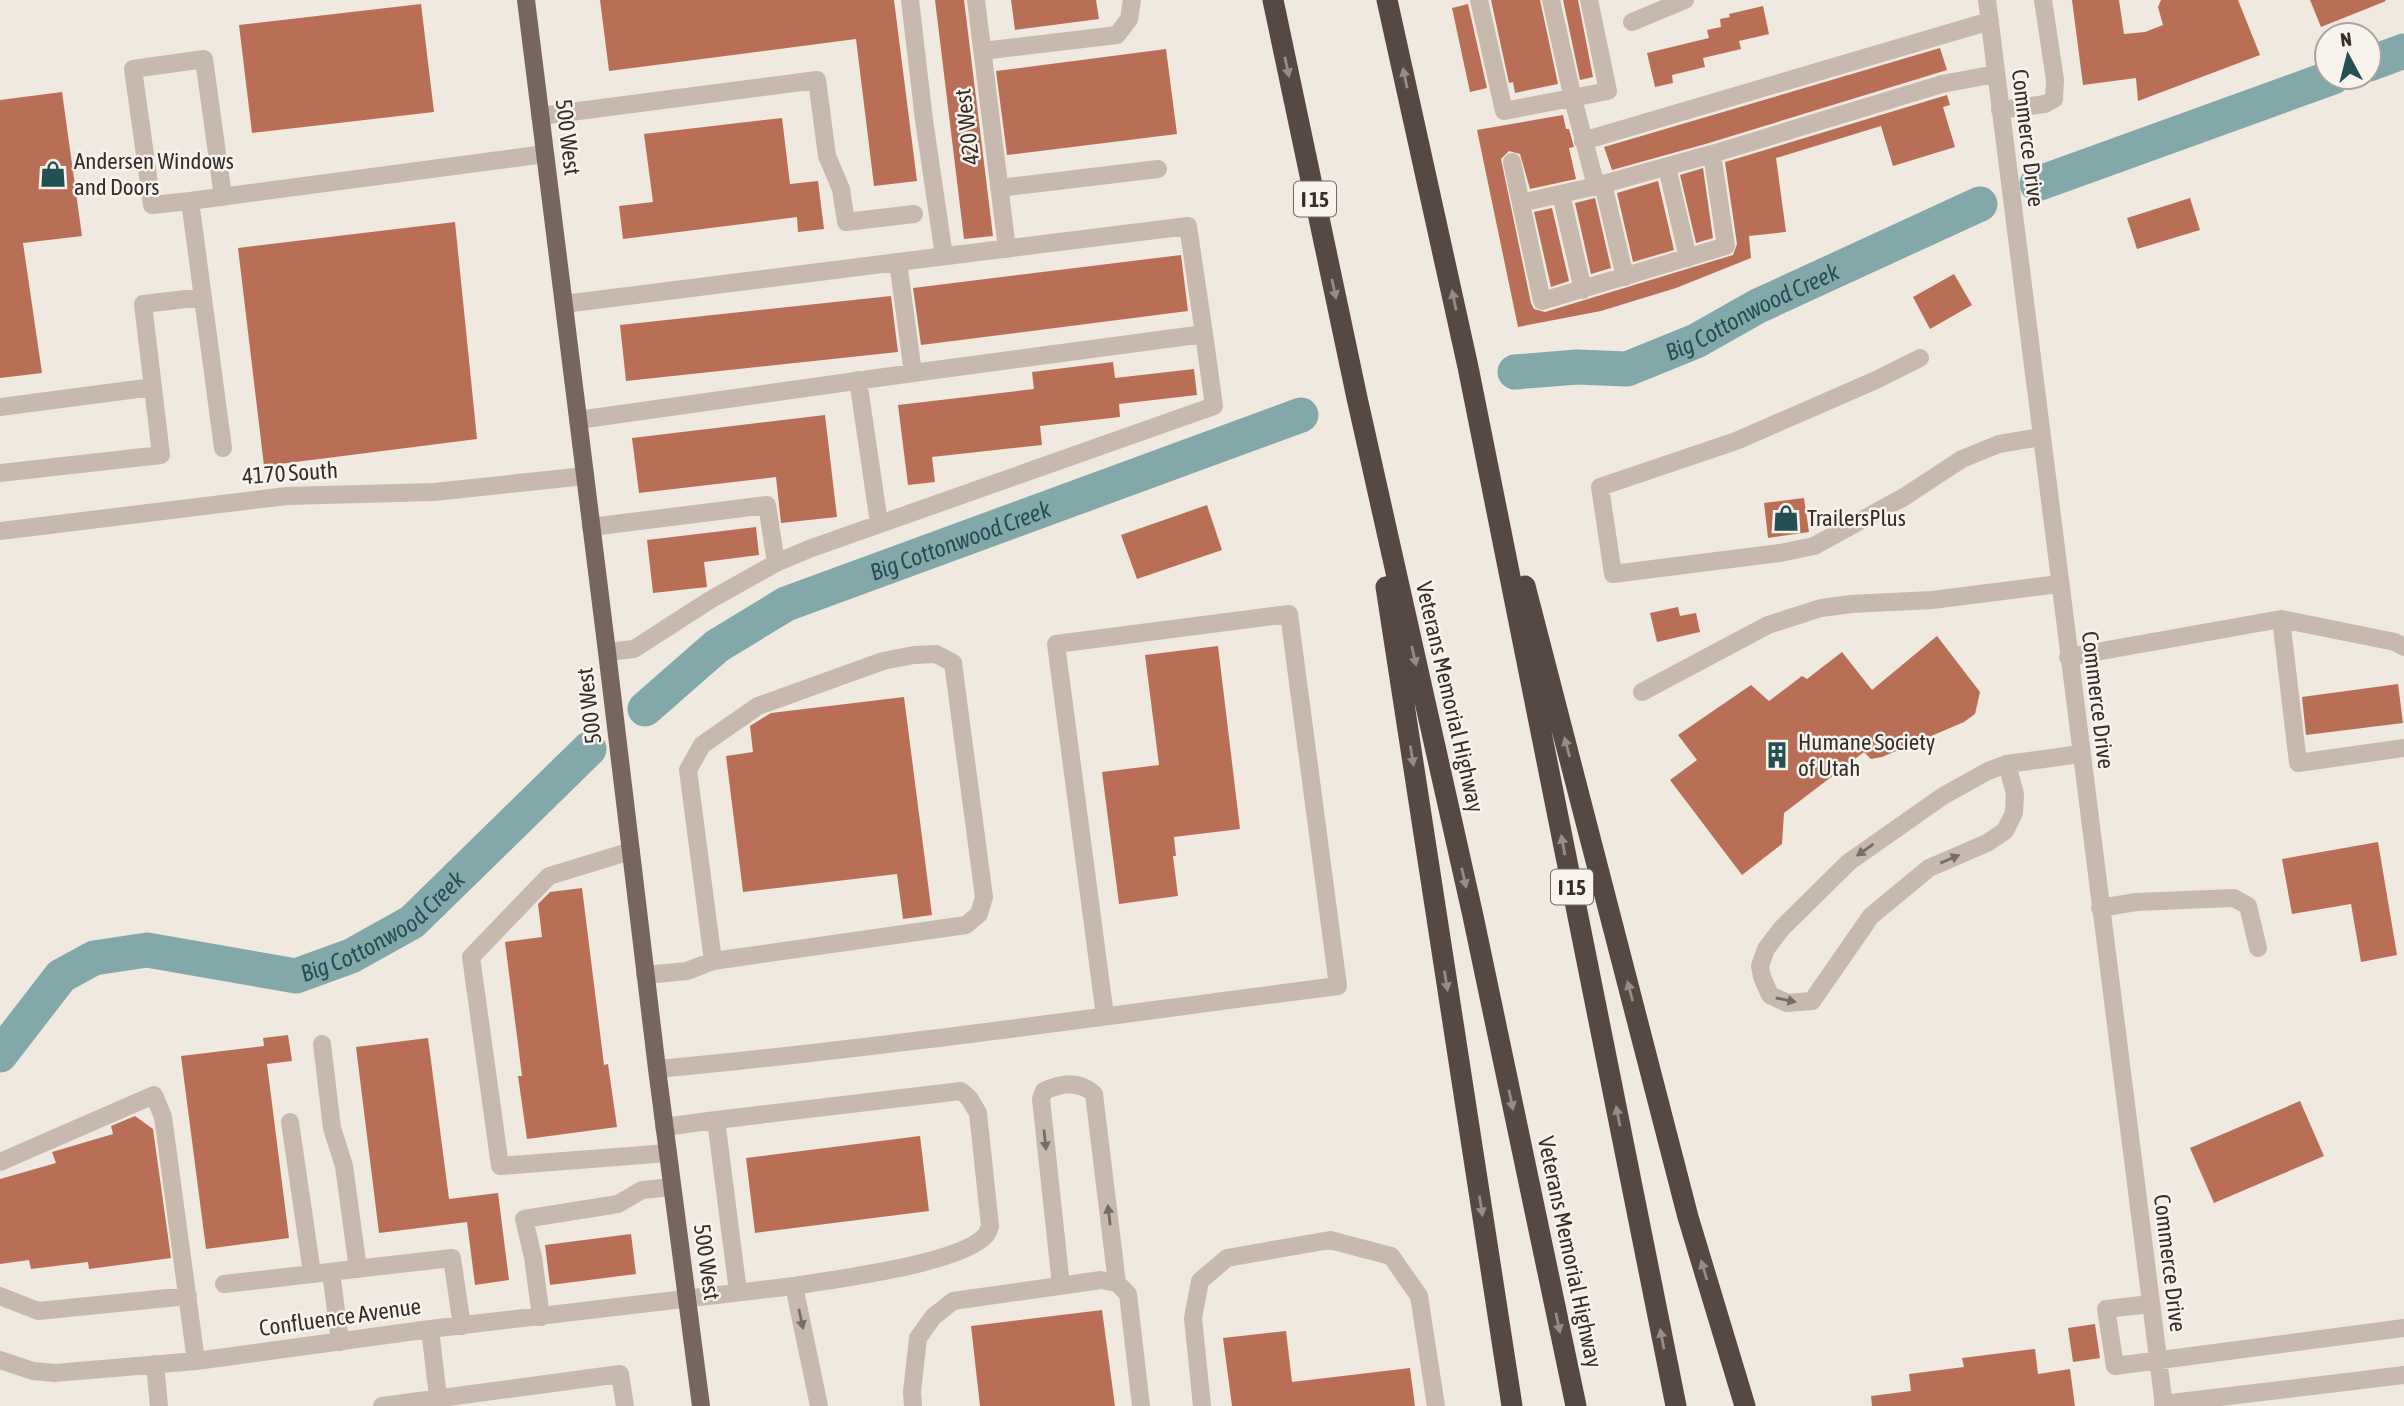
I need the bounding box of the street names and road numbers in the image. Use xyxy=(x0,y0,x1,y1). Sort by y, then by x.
street label: Commerce Drive xyxy=(2007,68,2049,208)
street label: 420 West xyxy=(949,87,985,167)
street label: 500 West xyxy=(550,97,586,177)
road number: I 15 xyxy=(1294,182,1336,216)
street label: 4170 South xyxy=(241,457,339,489)
street label: Veterans Memorial Highway xyxy=(1411,579,1489,815)
street label: Commerce Drive xyxy=(2077,630,2119,770)
street label: 500 West xyxy=(571,666,607,746)
road number: I 15 xyxy=(1551,870,1593,904)
street label: Veterans Memorial Highway xyxy=(1533,1134,1607,1370)
street label: Commerce Drive xyxy=(2149,1193,2191,1333)
street label: 500 West xyxy=(689,1222,725,1302)
street label: Confluence Avenue xyxy=(257,1293,423,1341)

